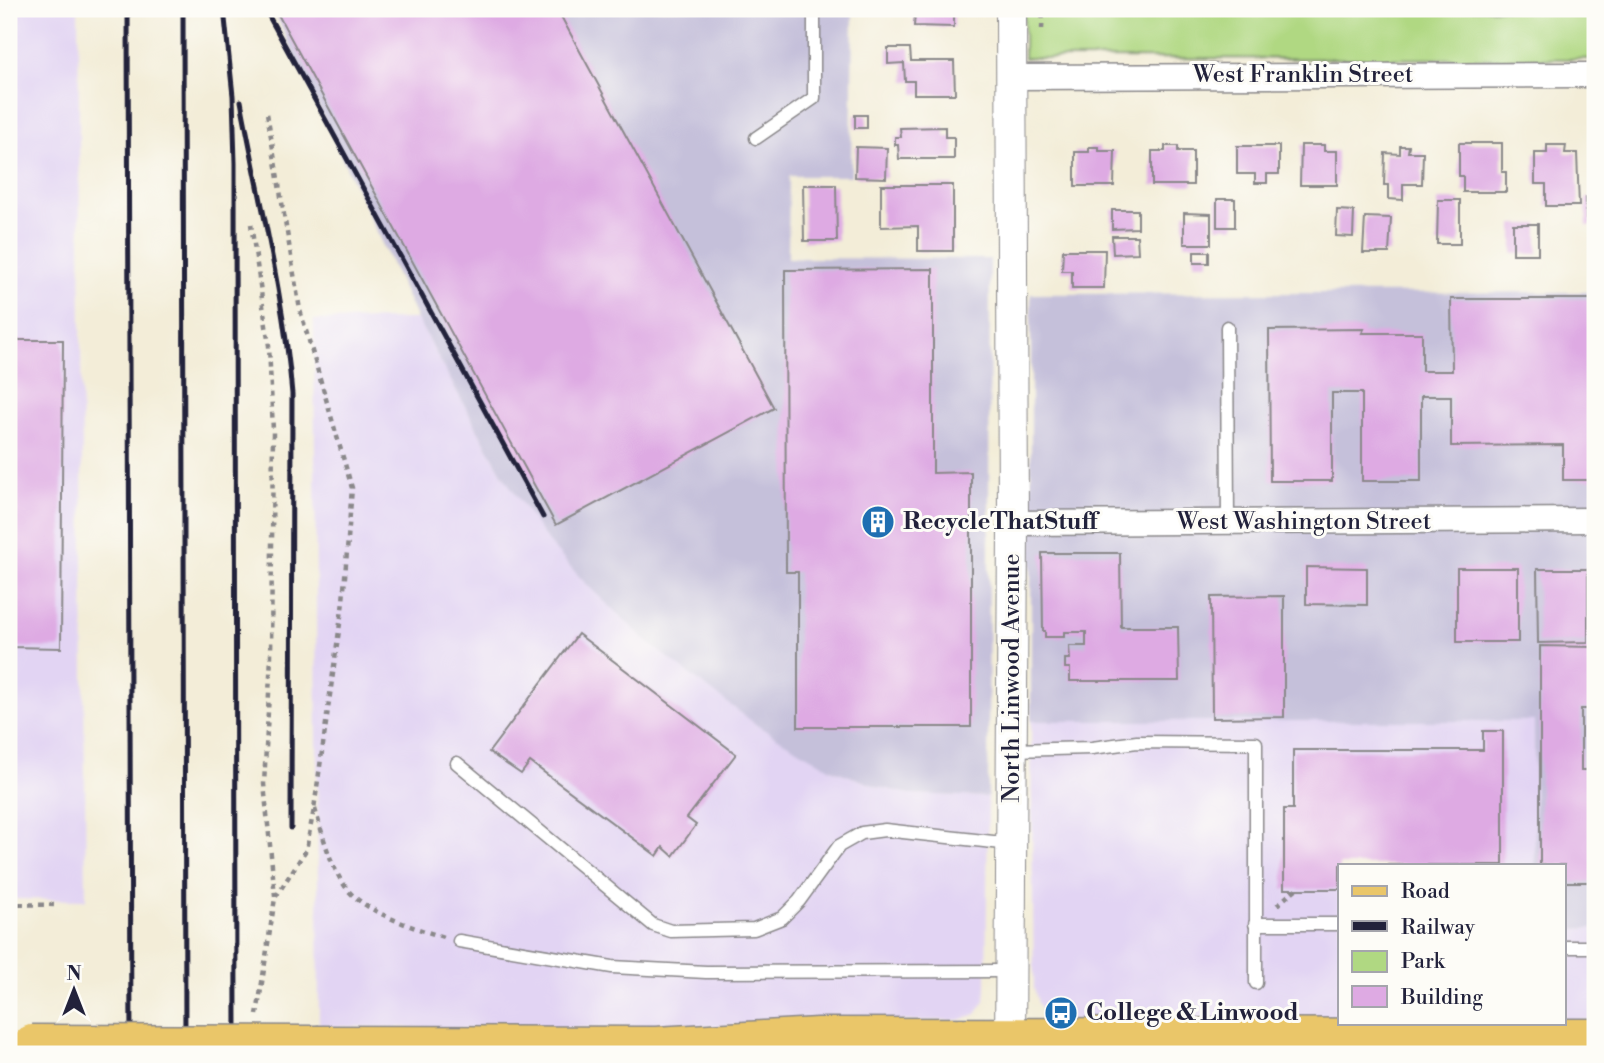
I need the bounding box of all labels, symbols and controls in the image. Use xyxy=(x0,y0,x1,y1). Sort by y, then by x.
street label: West Franklin Street xyxy=(1192,60,1414,90)
building icon: RecycleThatStuff xyxy=(859,503,897,541)
place label: RecycleThatStuff xyxy=(903,507,1100,537)
street label: West Washington Street xyxy=(1176,507,1432,537)
street label: North Linwood Avenue xyxy=(997,553,1027,803)
legend xyxy=(1338,864,1566,1024)
text: Road xyxy=(1401,879,1450,905)
text: Railway xyxy=(1401,915,1476,941)
text: Park xyxy=(1401,949,1446,975)
north arrow xyxy=(38,954,108,1024)
text: N xyxy=(66,962,82,986)
text: Building xyxy=(1400,985,1483,1011)
bus stop icon: College & Linwood xyxy=(1042,994,1080,1032)
place label: College & Linwood xyxy=(1086,998,1299,1028)

